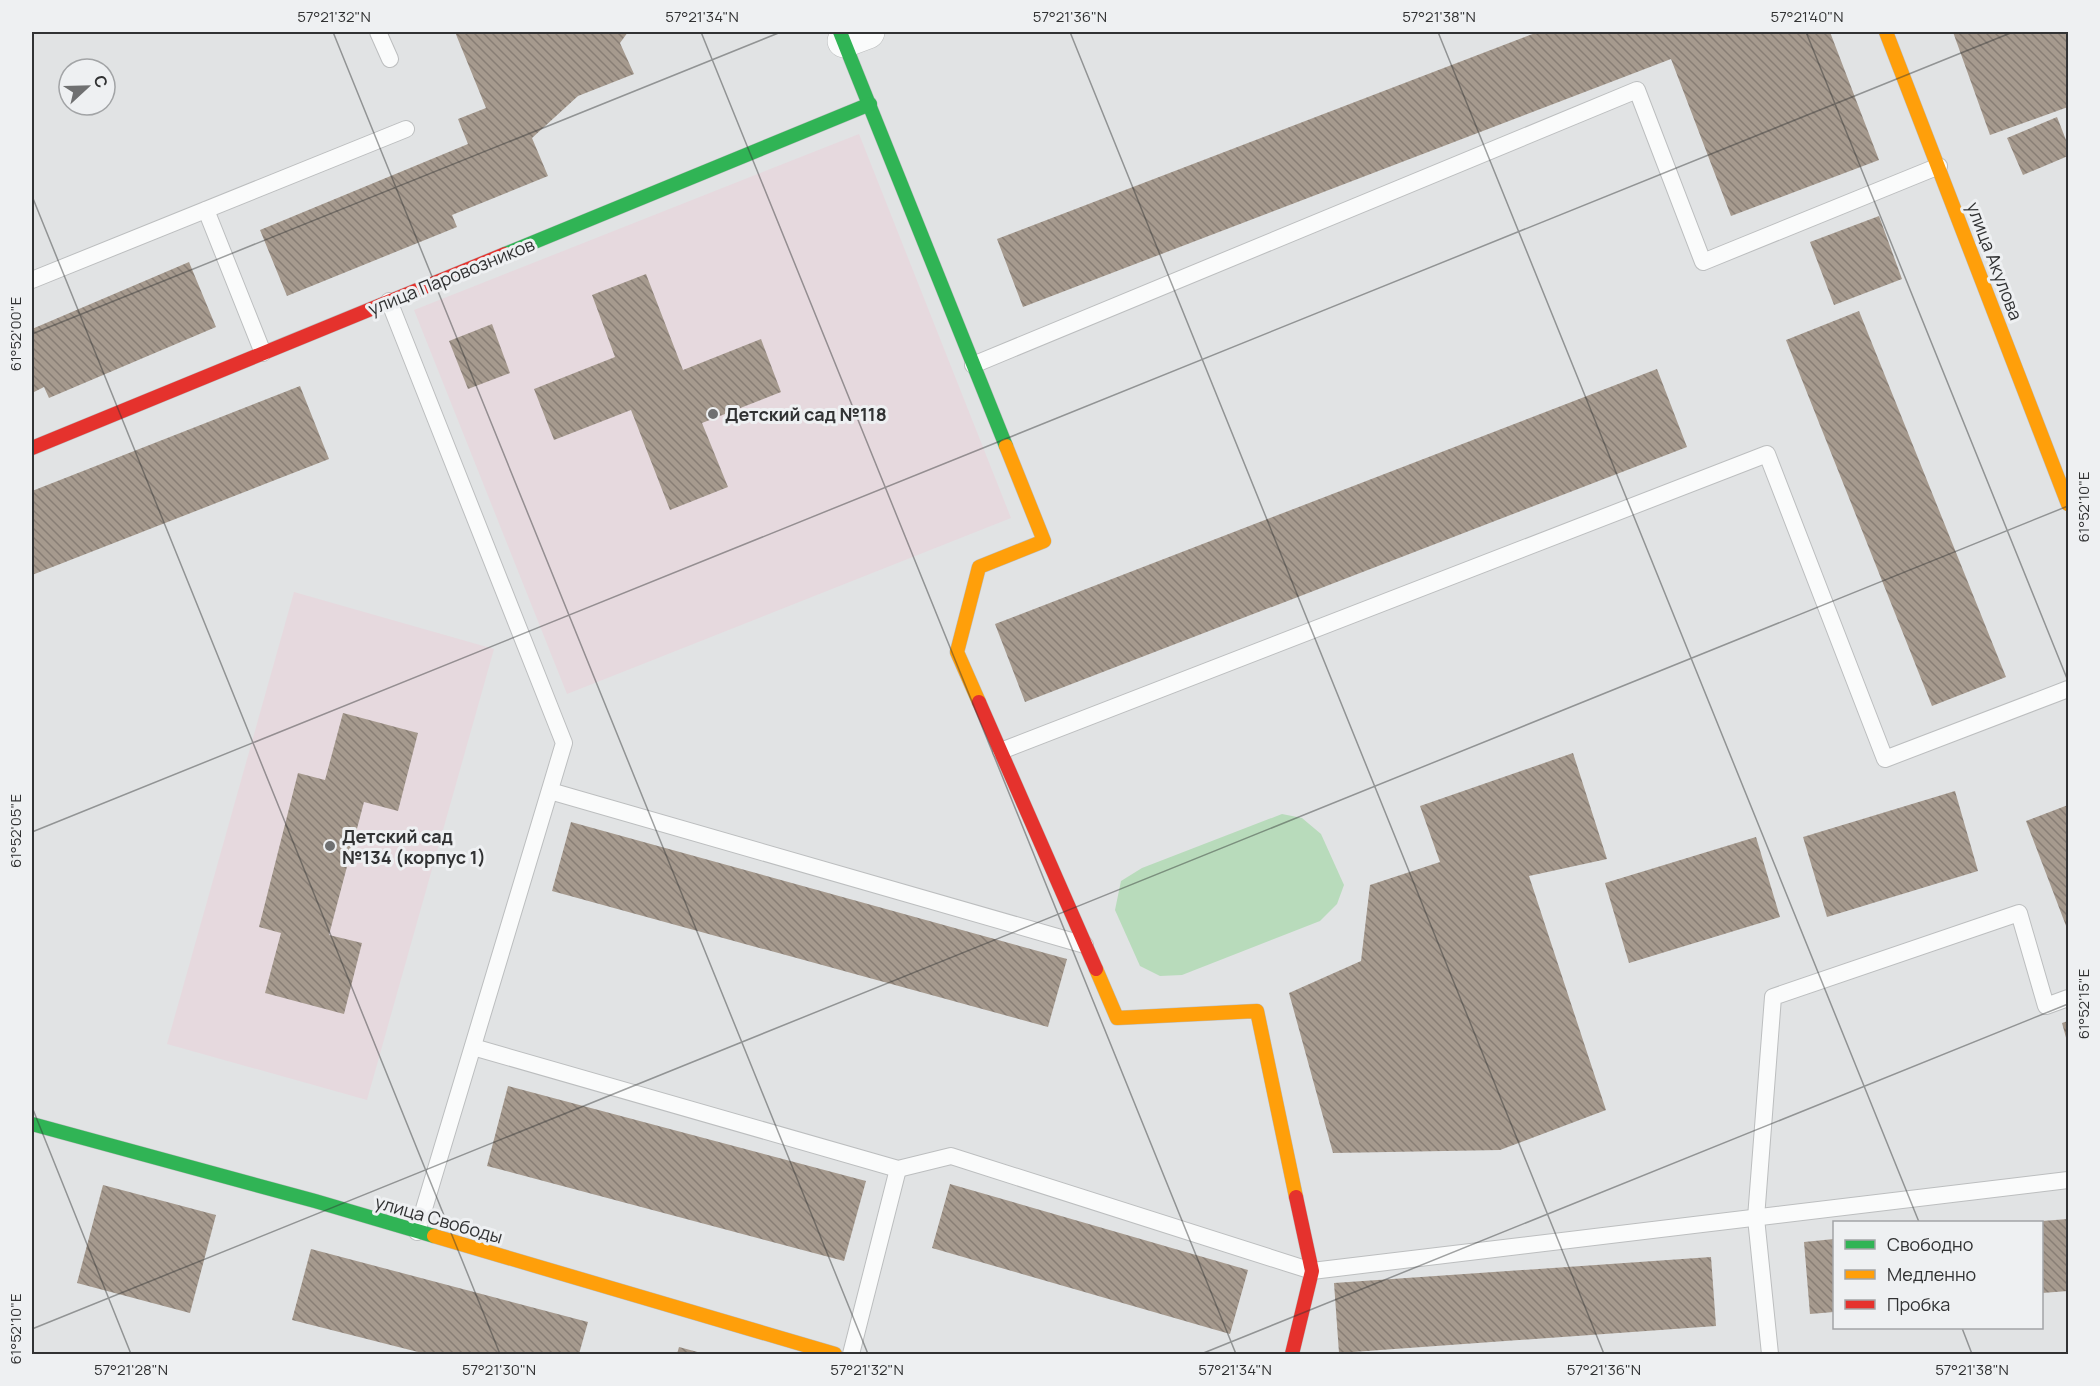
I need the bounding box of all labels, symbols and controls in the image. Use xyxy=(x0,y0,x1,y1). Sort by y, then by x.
text: 57°21'32"N xyxy=(297,6,371,27)
text: 57°21'34"N xyxy=(665,6,739,27)
text: 57°21'36"N xyxy=(1033,6,1107,27)
text: 57°21'38"N xyxy=(1402,6,1476,27)
text: 57°21'40"N xyxy=(1771,6,1843,27)
north arrow xyxy=(57,57,117,117)
text: С xyxy=(88,72,113,91)
street label: улица Акулова xyxy=(1961,199,2029,323)
street label: улица Паровозников xyxy=(364,232,538,320)
text: 61°52'00"E xyxy=(5,297,26,371)
place label: Детский сад №118 xyxy=(725,402,887,426)
marker: Детский сад №118 xyxy=(706,407,720,421)
text: 61°52'10"E xyxy=(2073,471,2094,543)
text: 61°52'05"E xyxy=(5,794,26,868)
place label: Детский сад №134 (корпус 1) xyxy=(342,824,486,869)
marker: Детский сад №134 (корпус 1) xyxy=(323,839,337,853)
text: 61°52'15"E xyxy=(2073,969,2094,1039)
street label: улица Свободы xyxy=(372,1189,506,1249)
legend xyxy=(1833,1221,2043,1329)
text: Свободно xyxy=(1887,1232,1973,1256)
text: Медленно xyxy=(1887,1262,1976,1286)
text: Пробка xyxy=(1887,1292,1950,1316)
text: 61°52'10"E xyxy=(5,1293,26,1365)
text: 57°21'28"N xyxy=(94,1359,168,1380)
text: 57°21'30"N xyxy=(462,1359,536,1380)
text: 57°21'32"N xyxy=(830,1359,904,1380)
text: 57°21'34"N xyxy=(1198,1359,1272,1380)
text: 57°21'36"N xyxy=(1567,1359,1641,1380)
text: 57°21'38"N xyxy=(1935,1359,2009,1380)

